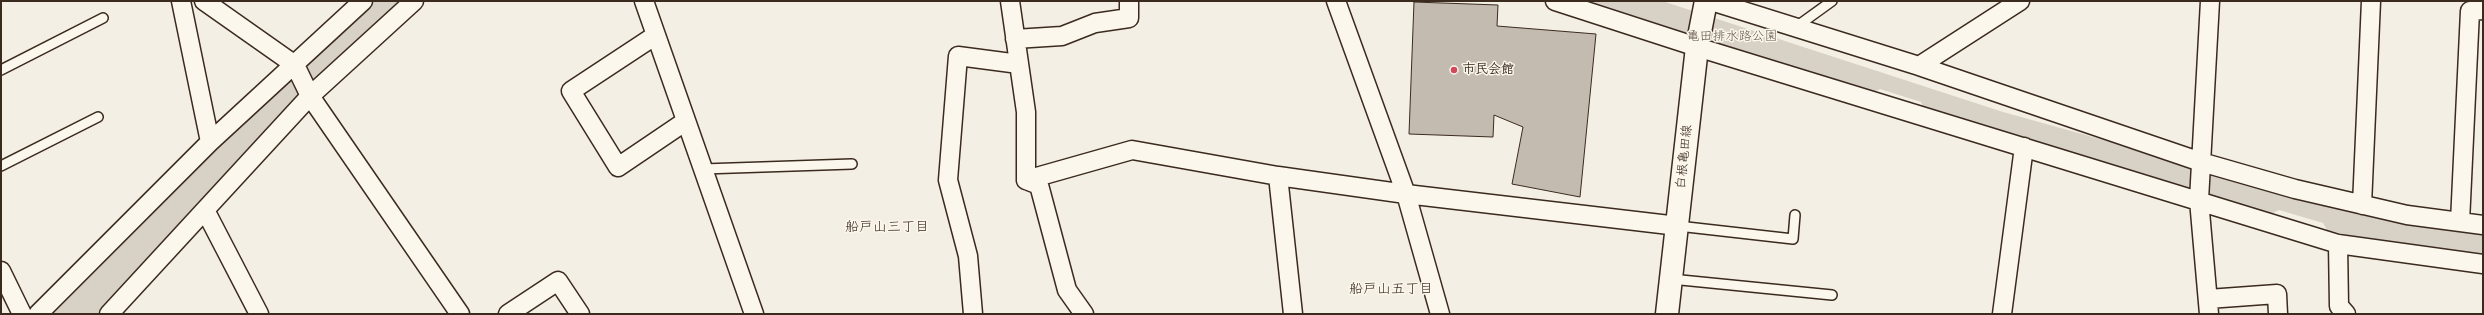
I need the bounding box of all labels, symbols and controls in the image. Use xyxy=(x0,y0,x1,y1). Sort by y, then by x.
park label: 亀田排水路公園 xyxy=(1687,29,1777,45)
place label: 市民会館 xyxy=(1462,62,1514,78)
marker: 市民会館 xyxy=(1449,65,1459,75)
street label: 白根亀田線 xyxy=(1674,124,1696,190)
district label: 船戸山三丁目 xyxy=(845,220,929,236)
district label: 船戸山五丁目 xyxy=(1349,282,1433,298)

